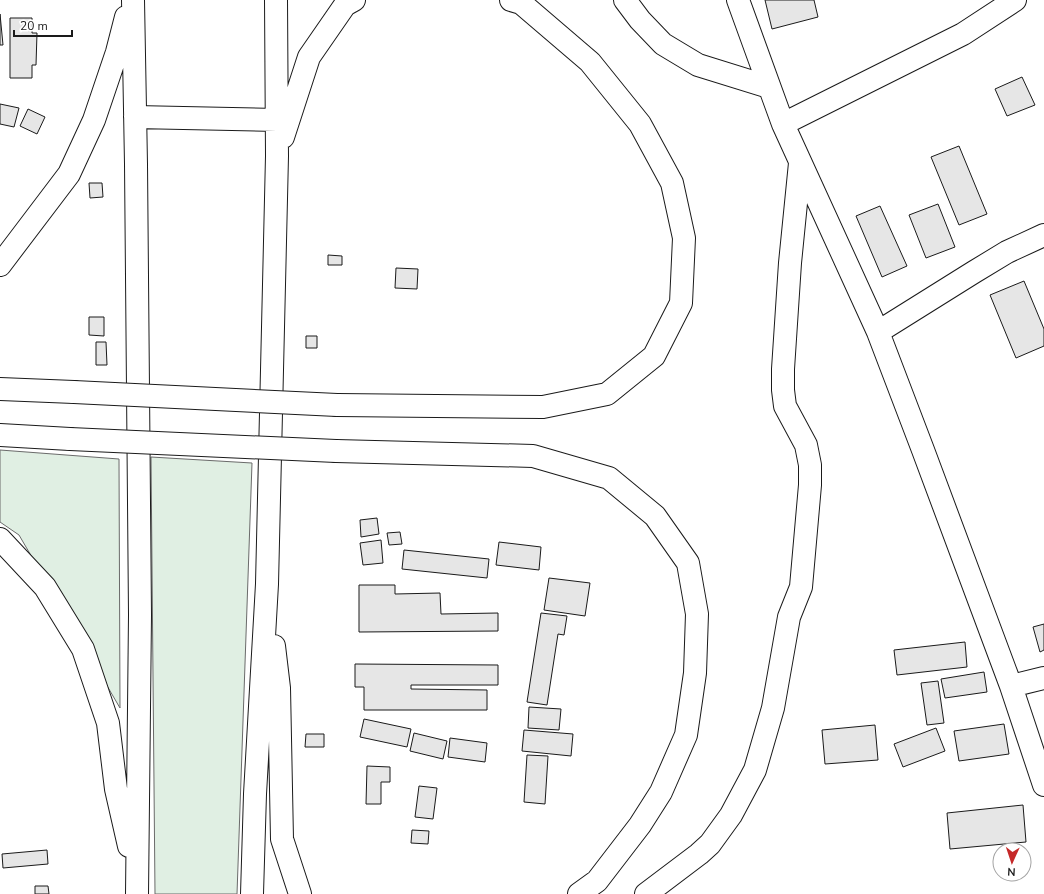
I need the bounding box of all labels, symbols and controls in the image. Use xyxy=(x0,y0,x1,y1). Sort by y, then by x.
scale bar xyxy=(14,12,72,38)
text: 20 m xyxy=(20,18,48,34)
north arrow xyxy=(992,842,1032,882)
text: N xyxy=(1007,864,1016,879)

